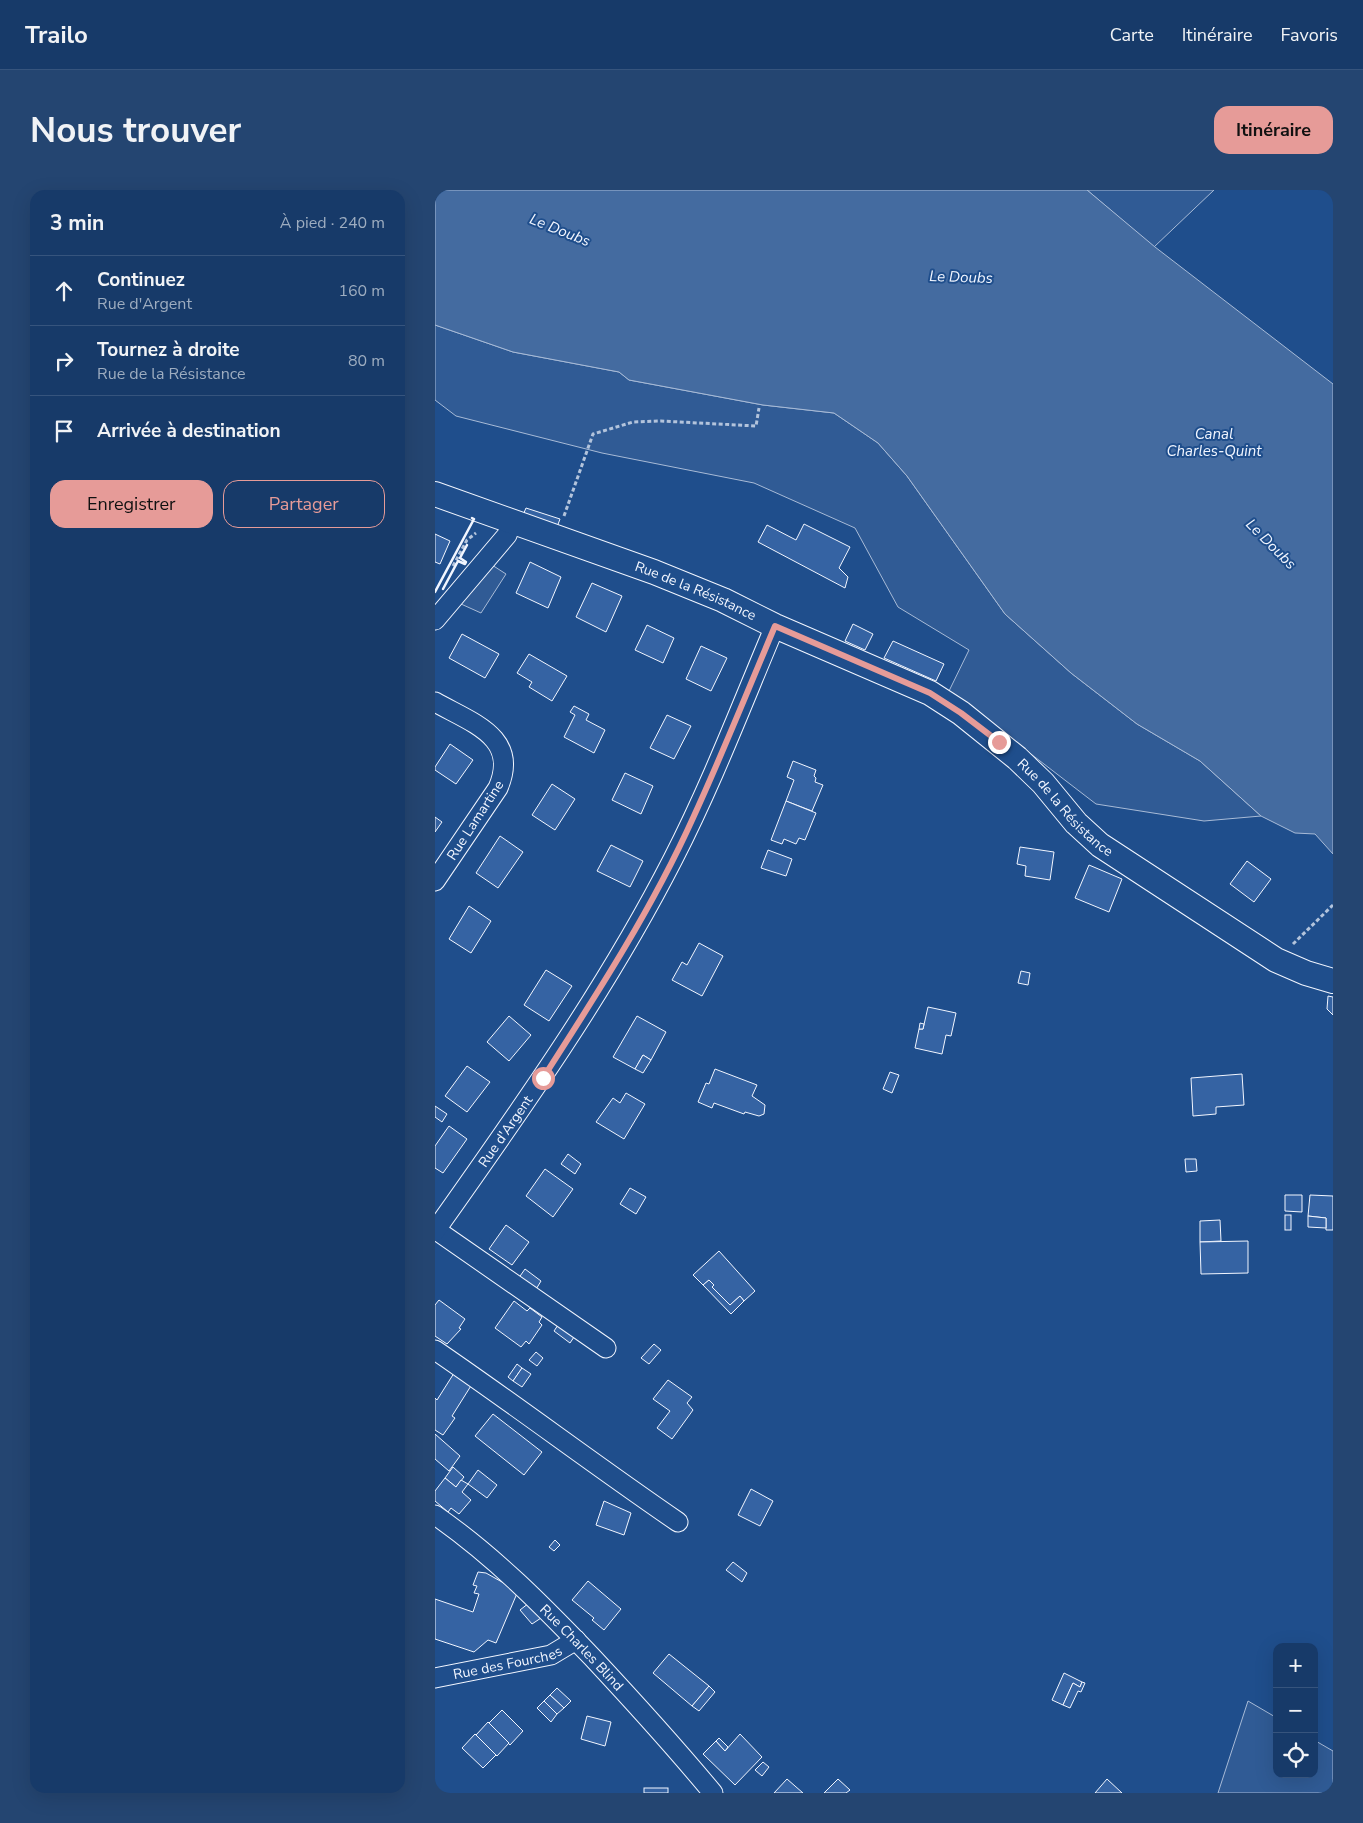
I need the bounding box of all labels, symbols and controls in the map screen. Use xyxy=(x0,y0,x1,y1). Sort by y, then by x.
text: Trailo xyxy=(25,19,88,51)
text: Carte xyxy=(1110,23,1154,47)
text: Itinéraire xyxy=(1182,23,1253,47)
text: Favoris xyxy=(1281,23,1338,47)
button: Itinéraire xyxy=(1214,106,1333,154)
text: Nous trouver xyxy=(30,107,241,154)
text: 3 min xyxy=(50,209,104,237)
water label: Le Doubs xyxy=(527,209,593,251)
text: À pied · 240 m xyxy=(280,212,385,234)
water label: Le Doubs xyxy=(929,266,993,288)
text: Continuez xyxy=(97,267,185,293)
icon: ahead xyxy=(50,277,78,305)
text: 160 m xyxy=(338,280,385,302)
text: Rue d'Argent xyxy=(97,293,192,315)
text: Tournez à droite xyxy=(97,337,240,363)
icon: right xyxy=(50,347,78,375)
text: 80 m xyxy=(348,350,385,372)
text: Rue de la Résistance xyxy=(97,363,246,385)
icon: arrive xyxy=(50,417,78,445)
text: Arrivée à destination xyxy=(97,418,281,444)
water label: Canal Charles-Quint xyxy=(1166,424,1262,461)
button: Enregistrer xyxy=(50,480,213,528)
button: Partager xyxy=(223,480,385,528)
water label: Le Doubs xyxy=(1241,514,1301,574)
street label: Rue de la Résistance xyxy=(632,557,759,625)
route end xyxy=(988,731,1011,754)
street label: Rue de la Résistance xyxy=(1013,754,1117,861)
street label: Rue Lamartine xyxy=(443,777,508,864)
route start xyxy=(532,1067,555,1090)
street label: Rue d'Argent xyxy=(474,1092,537,1171)
street label: Rue Charles Blind xyxy=(536,1600,628,1695)
street label: Rue des Fourches xyxy=(451,1641,566,1684)
map controls xyxy=(1273,1643,1318,1778)
button: + xyxy=(1273,1643,1318,1688)
button: − xyxy=(1273,1688,1318,1733)
button: locate xyxy=(1273,1733,1318,1778)

